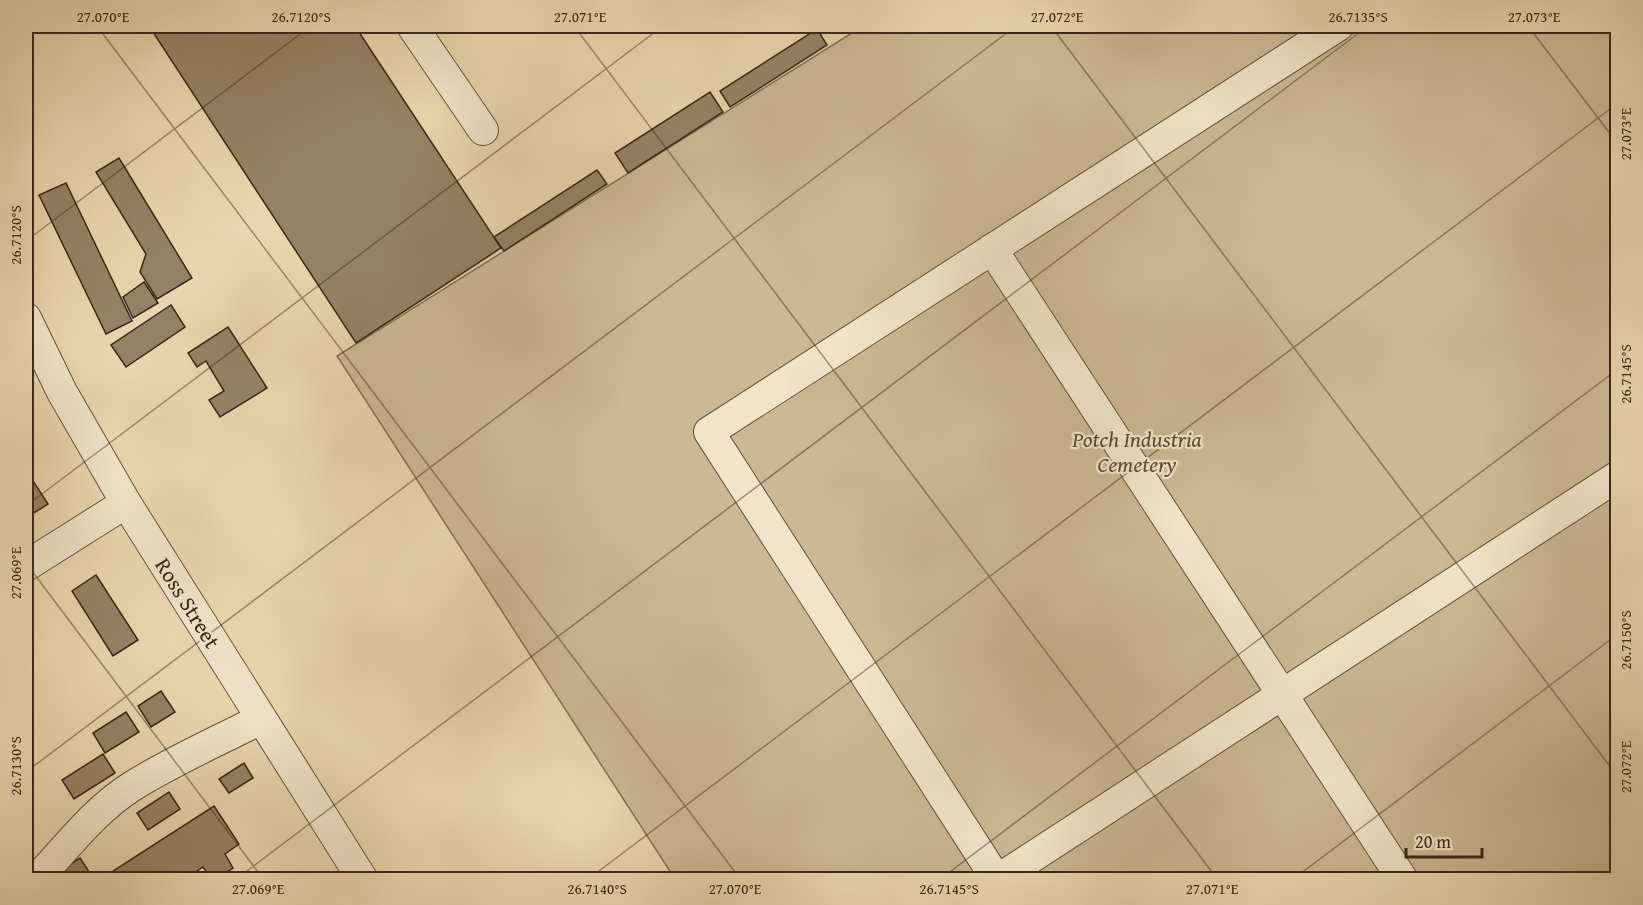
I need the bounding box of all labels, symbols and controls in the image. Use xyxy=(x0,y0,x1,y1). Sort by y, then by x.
text: 27.070°E xyxy=(77,6,130,27)
text: 26.7120°S xyxy=(271,6,331,27)
text: 27.071°E xyxy=(554,6,607,27)
text: 27.072°E xyxy=(1031,6,1084,27)
text: 26.7135°S xyxy=(1328,6,1388,27)
text: 27.073°E xyxy=(1508,6,1561,27)
text: 27.073°E xyxy=(1615,107,1636,160)
text: 26.7120°S xyxy=(5,205,26,265)
text: 26.7145°S xyxy=(1615,344,1636,404)
park label: Potch Industria Cemetery xyxy=(1071,423,1202,480)
text: 27.069°E xyxy=(5,546,26,599)
street label: Ross Street xyxy=(147,551,229,655)
text: 26.7150°S xyxy=(1615,610,1636,670)
text: 26.7130°S xyxy=(5,736,26,796)
text: 27.072°E xyxy=(1615,740,1636,793)
scale bar xyxy=(1406,821,1482,859)
text: 20 m xyxy=(1415,828,1451,855)
text: 27.069°E xyxy=(232,878,285,899)
text: 26.7140°S xyxy=(567,878,627,899)
text: 27.070°E xyxy=(709,878,762,899)
text: 26.7145°S xyxy=(919,878,979,899)
text: 27.071°E xyxy=(1186,878,1239,899)

